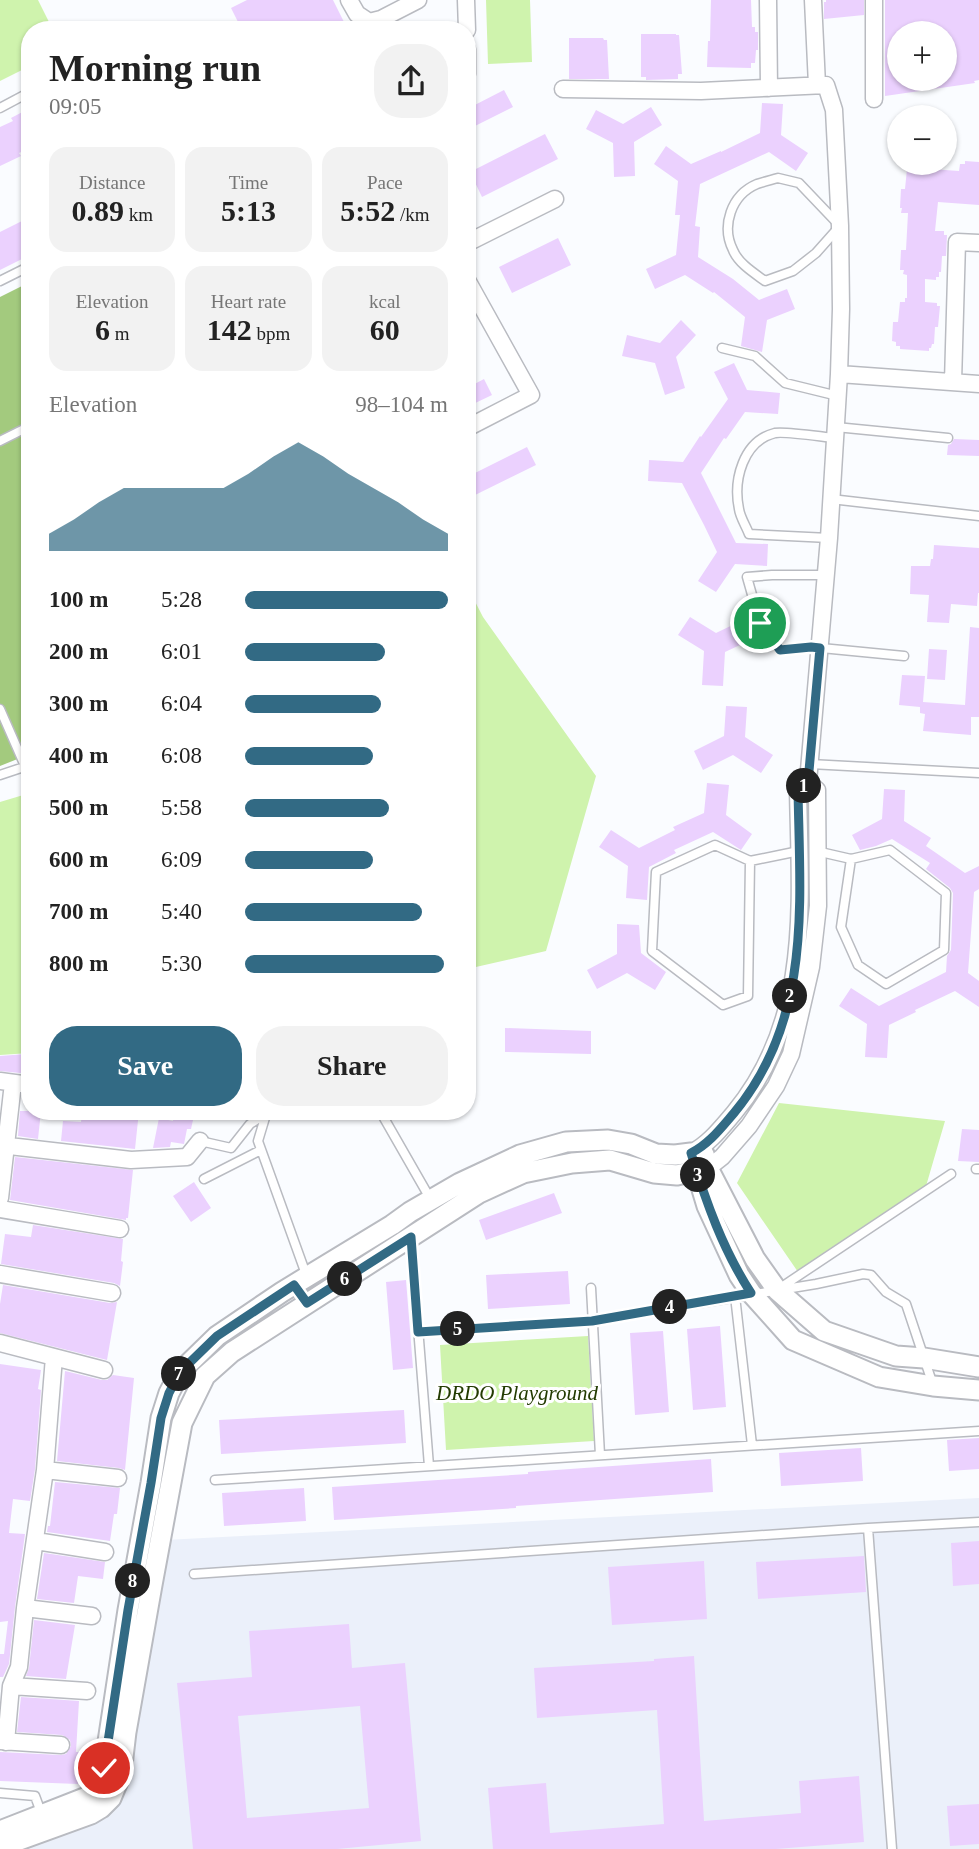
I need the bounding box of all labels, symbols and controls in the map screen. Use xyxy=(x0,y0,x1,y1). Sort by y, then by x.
map controls xyxy=(887,21,957,175)
button: + xyxy=(887,21,957,91)
button: share xyxy=(374,44,448,118)
text: Morning run xyxy=(49,47,261,89)
text: 09:05 xyxy=(49,94,101,119)
button: − xyxy=(887,105,957,175)
text: Distance xyxy=(79,172,145,193)
text: Time xyxy=(229,172,268,193)
text: Pace xyxy=(367,172,403,193)
text: 0.89 xyxy=(71,194,124,227)
text: 5:13 xyxy=(221,194,276,227)
text: 5:52 xyxy=(340,194,395,227)
text: km xyxy=(124,204,153,225)
text: /km xyxy=(395,204,429,225)
text: Elevation xyxy=(76,291,149,312)
text: Heart rate xyxy=(211,291,286,312)
text: kcal xyxy=(369,291,401,312)
text: 6 xyxy=(95,313,110,346)
text: 142 xyxy=(207,313,252,346)
text: 60 xyxy=(370,313,400,346)
text: m xyxy=(110,323,129,344)
text: bpm xyxy=(252,323,290,344)
text: Elevation xyxy=(49,392,137,417)
text: 98–104 m xyxy=(355,392,448,417)
text: 100 m xyxy=(49,587,108,612)
text: 5:28 xyxy=(161,587,202,612)
pin xyxy=(730,593,790,653)
icon: arrive xyxy=(741,604,779,642)
text: 200 m xyxy=(49,639,108,664)
text: 6:01 xyxy=(161,639,202,664)
text: 300 m xyxy=(49,691,108,716)
text: 6:04 xyxy=(161,691,202,716)
text: 400 m xyxy=(49,743,108,768)
text: 6:08 xyxy=(161,743,202,768)
pin: 1 xyxy=(786,768,822,804)
text: 1 xyxy=(799,775,808,796)
text: 500 m xyxy=(49,795,108,820)
text: 5:58 xyxy=(161,795,202,820)
text: 600 m xyxy=(49,847,108,872)
text: 6:09 xyxy=(161,847,202,872)
text: 700 m xyxy=(49,899,108,924)
text: 5:40 xyxy=(161,899,202,924)
text: 800 m xyxy=(49,951,108,976)
text: 5:30 xyxy=(161,951,202,976)
pin: 2 xyxy=(772,978,808,1014)
text: 2 xyxy=(785,985,794,1006)
button: Save xyxy=(49,1026,242,1106)
button: Share xyxy=(256,1026,448,1106)
pin: 3 xyxy=(680,1158,716,1192)
text: 3 xyxy=(693,1164,702,1185)
pin: 6 xyxy=(328,1262,362,1296)
text: 6 xyxy=(340,1268,349,1289)
pin: 4 xyxy=(652,1290,688,1324)
text: 4 xyxy=(665,1296,674,1317)
pin: 5 xyxy=(440,1312,476,1346)
text: 5 xyxy=(453,1318,462,1339)
pin: 7 xyxy=(162,1356,196,1392)
text: 7 xyxy=(174,1363,183,1384)
park label: DRDO Playground xyxy=(435,1381,598,1405)
pin: 8 xyxy=(116,1564,150,1598)
text: 8 xyxy=(128,1570,137,1591)
pin xyxy=(74,1738,134,1798)
icon: check xyxy=(85,1749,123,1787)

